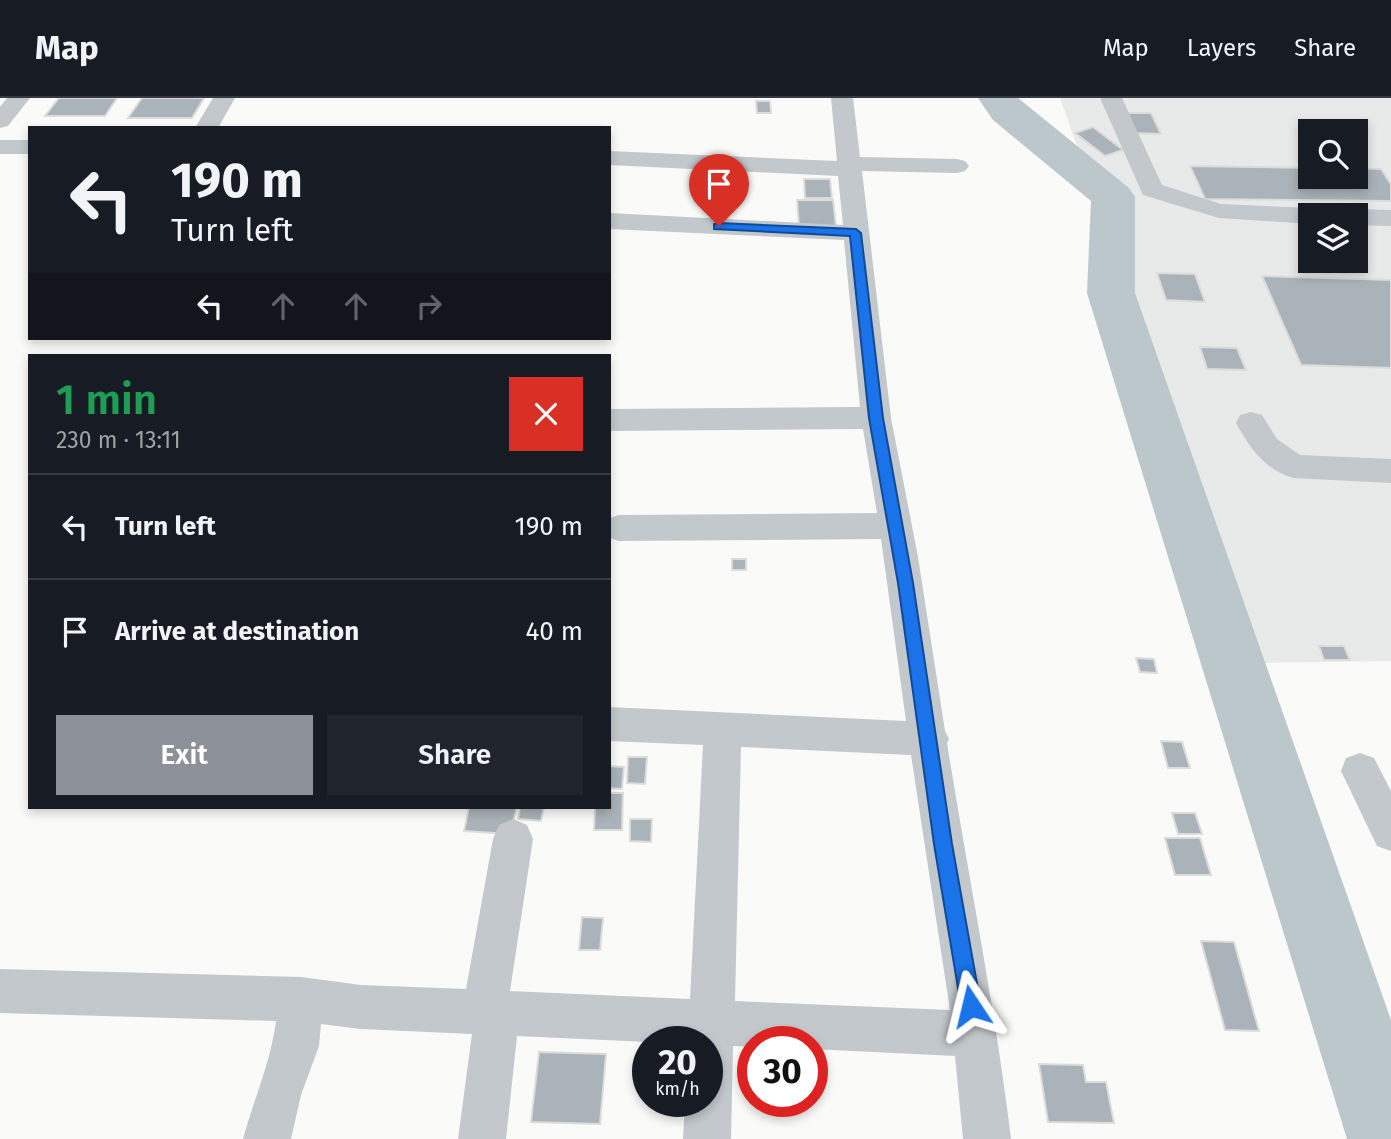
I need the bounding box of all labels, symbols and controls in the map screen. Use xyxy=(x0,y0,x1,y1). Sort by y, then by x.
text: Map xyxy=(35,28,99,68)
text: Map xyxy=(1103,34,1149,62)
text: Layers xyxy=(1187,34,1256,62)
text: Share xyxy=(1294,34,1356,62)
map controls xyxy=(1298,119,1368,273)
button: search xyxy=(1298,119,1368,189)
text: 190 m xyxy=(171,151,303,210)
icon: left xyxy=(56,154,147,245)
pin xyxy=(689,154,749,226)
icon: arrive xyxy=(700,165,738,203)
button: layers xyxy=(1298,203,1368,273)
text: Turn left xyxy=(171,211,293,249)
icon: left xyxy=(191,287,229,325)
icon: ahead xyxy=(264,287,302,325)
icon: ahead xyxy=(337,287,375,325)
icon: right xyxy=(410,287,448,325)
text: 1 min xyxy=(56,375,157,425)
button: close xyxy=(509,377,583,451)
text: 230 m · 13:11 xyxy=(56,426,181,454)
icon: left xyxy=(56,508,94,546)
text: Turn left xyxy=(115,511,216,542)
text: 190 m xyxy=(514,511,583,542)
icon: arrive xyxy=(56,613,94,651)
text: Arrive at destination xyxy=(115,616,359,647)
text: 40 m xyxy=(525,616,583,647)
button: Exit xyxy=(56,715,313,795)
button: Share xyxy=(327,715,583,795)
position arrow xyxy=(934,969,1008,1043)
speed limit sign: 30 xyxy=(737,1026,828,1117)
text: 20 xyxy=(658,1041,697,1083)
text: km/h xyxy=(655,1078,700,1100)

